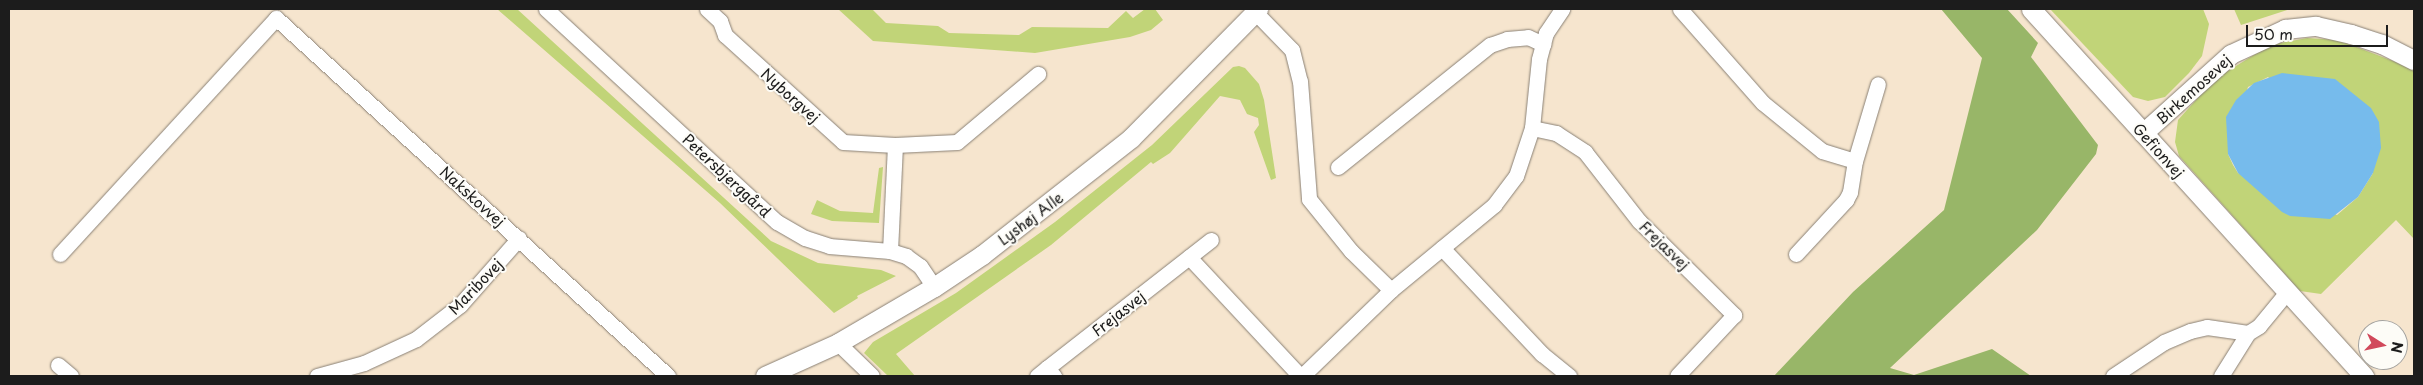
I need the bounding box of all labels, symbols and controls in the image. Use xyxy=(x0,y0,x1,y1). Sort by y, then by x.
scale bar xyxy=(2248,15,2390,47)
text: 50 m xyxy=(2254,22,2293,45)
street label: Birkemosevej xyxy=(2152,50,2234,128)
street label: Nyborgvej xyxy=(758,64,824,126)
street label: Gefionvej xyxy=(2130,119,2188,181)
street label: Petersbjerggård xyxy=(679,129,775,221)
street label: Nakskovvej xyxy=(437,162,509,230)
street label: Lyshøj Alle xyxy=(994,188,1066,248)
street label: Frejasvej xyxy=(1636,217,1694,273)
street label: Maribovej xyxy=(444,254,506,318)
street label: Frejasvej xyxy=(1088,287,1148,339)
north arrow xyxy=(2358,320,2408,370)
text: N xyxy=(2386,340,2409,355)

